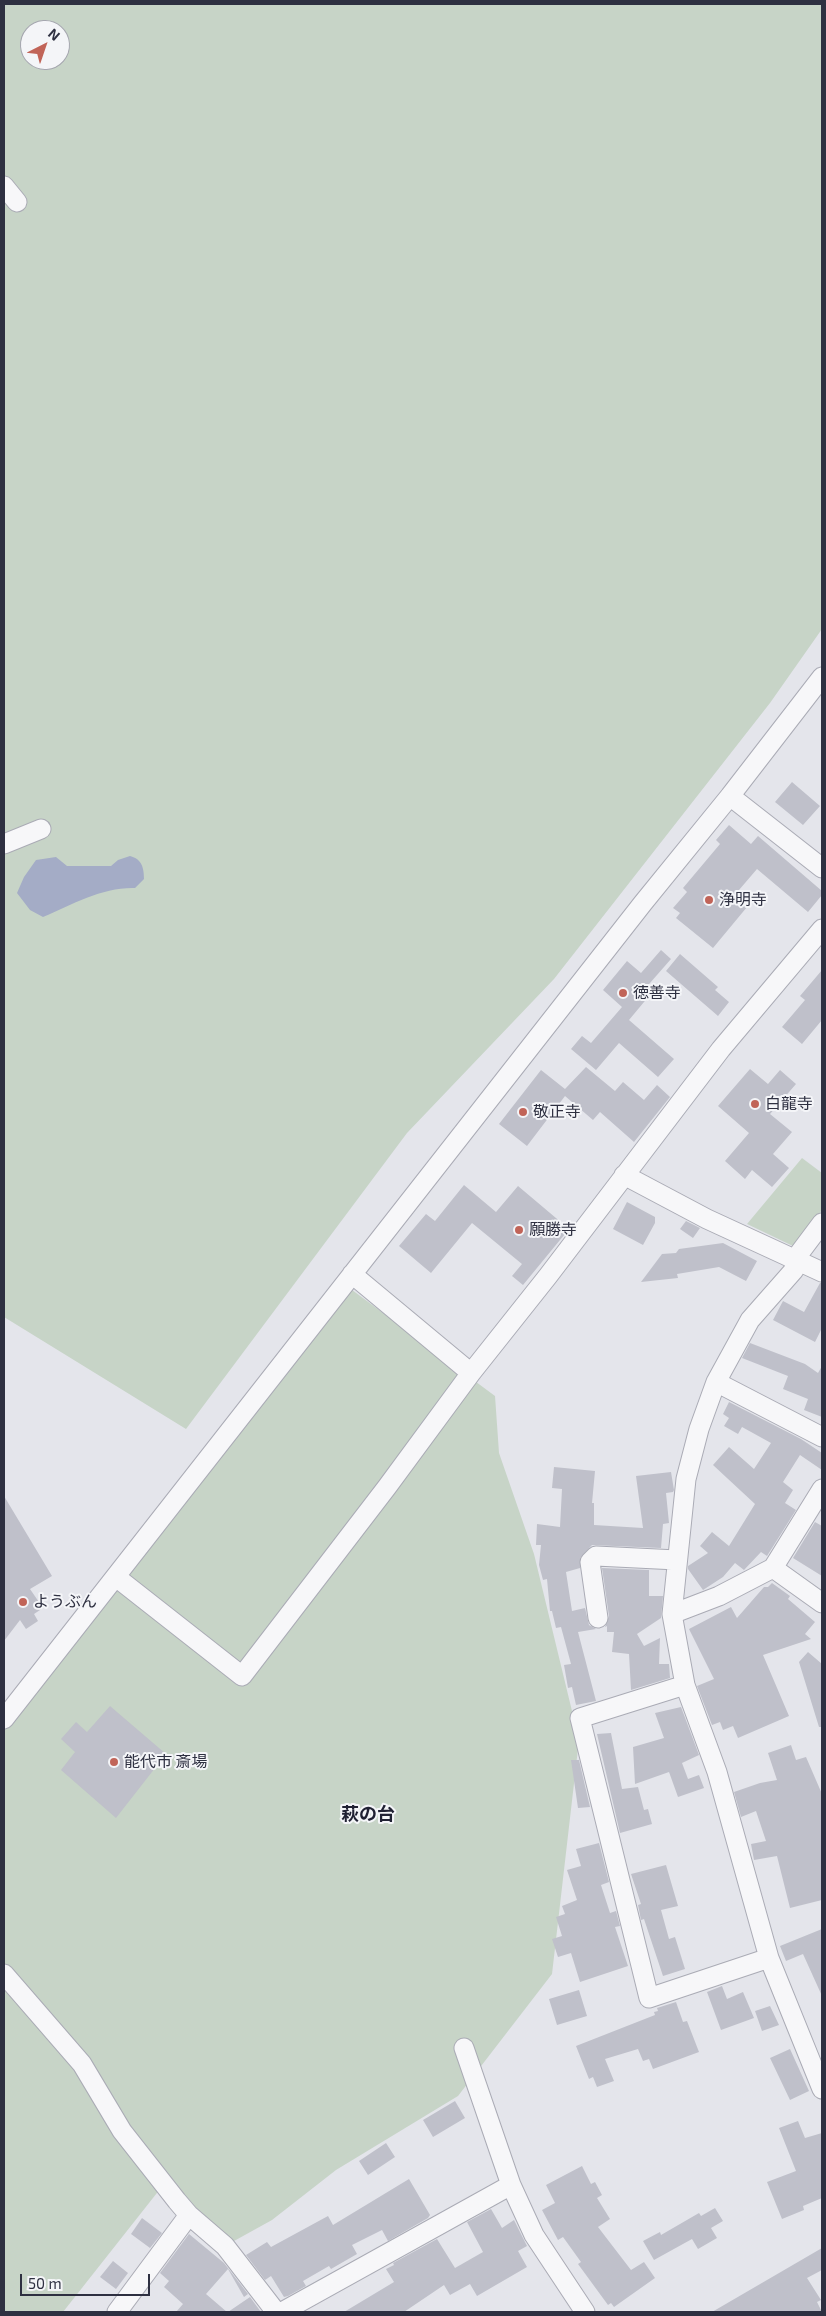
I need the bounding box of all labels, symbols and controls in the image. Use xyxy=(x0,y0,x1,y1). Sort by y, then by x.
north arrow xyxy=(20,20,70,70)
text: N xyxy=(45,24,64,44)
place label: 浄明寺 xyxy=(719,890,767,910)
marker: 浄明寺 xyxy=(703,894,715,906)
place label: 徳善寺 xyxy=(633,983,681,1003)
marker: 徳善寺 xyxy=(617,987,629,999)
place label: 白龍寺 xyxy=(765,1094,813,1114)
marker: 白龍寺 xyxy=(749,1098,761,1110)
place label: 敬正寺 xyxy=(533,1102,581,1122)
marker: 敬正寺 xyxy=(517,1106,529,1118)
place label: 願勝寺 xyxy=(529,1220,577,1240)
marker: 願勝寺 xyxy=(513,1224,525,1236)
place label: ようぶん xyxy=(33,1592,97,1612)
marker: ようぶん xyxy=(17,1596,29,1608)
place label: 能代市 斎場 xyxy=(124,1752,208,1772)
marker: 能代市 斎場 xyxy=(108,1756,120,1768)
district label: 萩の台 xyxy=(341,1803,395,1825)
scale bar xyxy=(22,2264,152,2296)
text: 50 m xyxy=(28,2274,62,2292)

